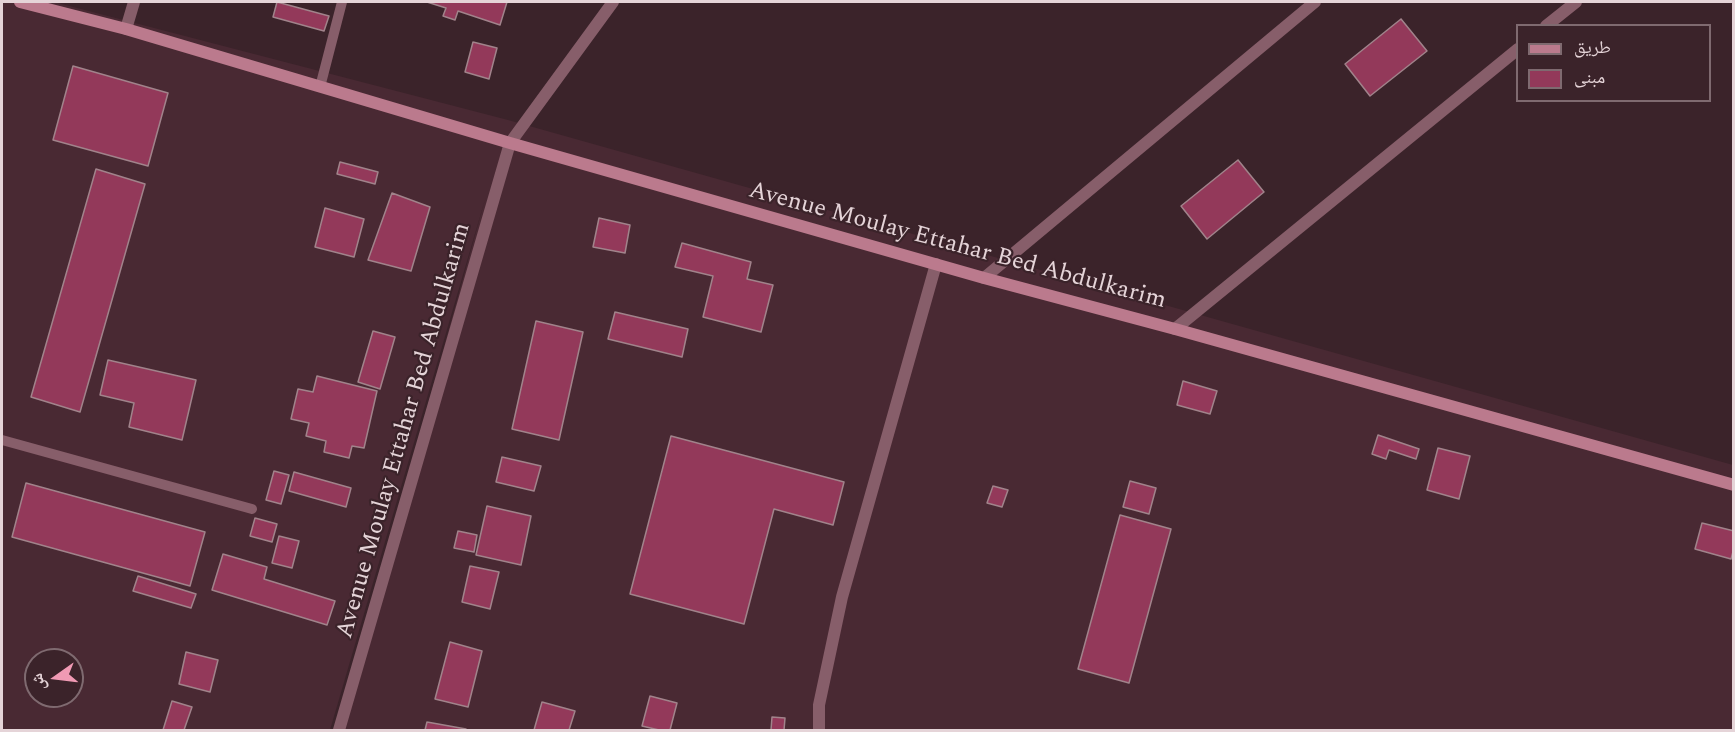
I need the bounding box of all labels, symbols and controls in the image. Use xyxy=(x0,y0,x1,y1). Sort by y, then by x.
legend xyxy=(1516,24,1711,102)
text: طريق xyxy=(1574,34,1611,61)
text: مبنى xyxy=(1574,64,1605,91)
street label: Avenue Moulay Ettahar Bed Abdulkarim xyxy=(745,177,1169,317)
street label: Avenue Moulay Ettahar Bed Abdulkarim xyxy=(332,220,478,642)
north arrow xyxy=(24,648,84,708)
text: ش xyxy=(25,671,52,693)

